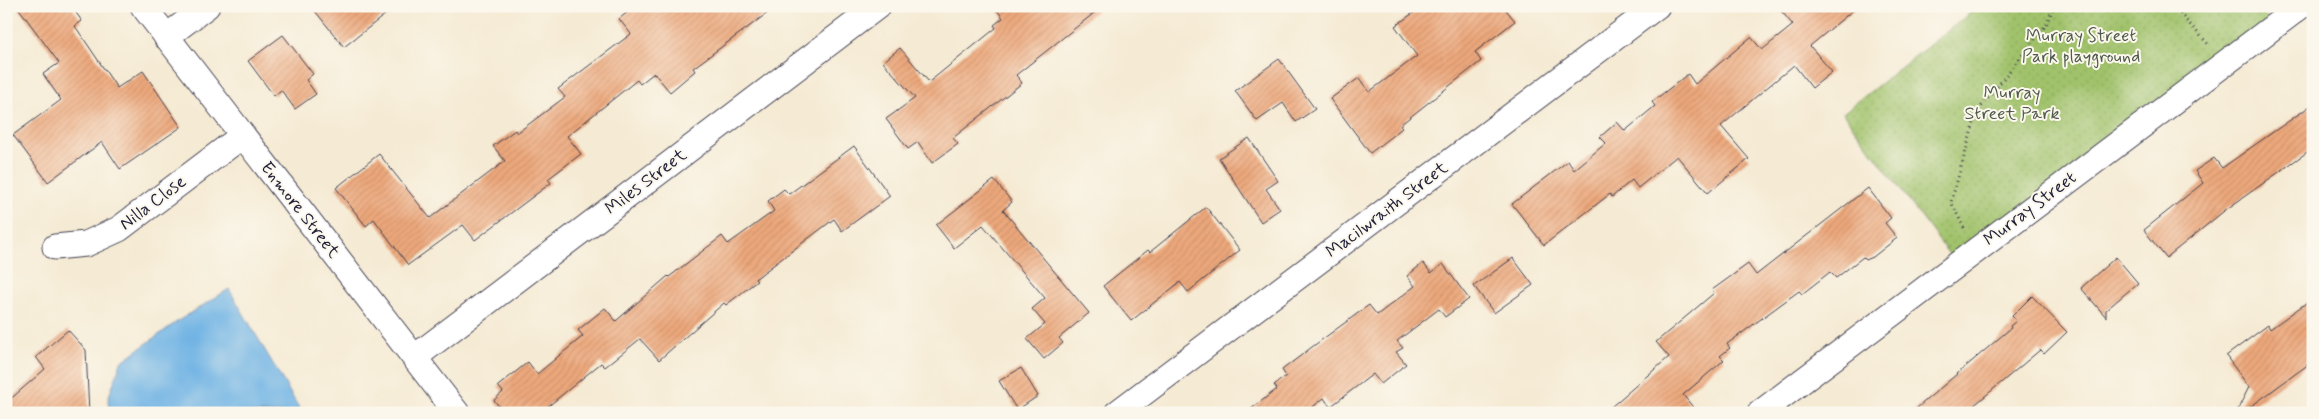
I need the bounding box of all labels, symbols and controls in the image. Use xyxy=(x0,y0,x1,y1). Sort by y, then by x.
park label: Murray Street Park playground xyxy=(2022,24,2140,69)
park label: Murray Street Park xyxy=(1964,81,2060,126)
street label: Miles Street xyxy=(600,143,692,221)
street label: Macilwraith Street xyxy=(1321,156,1453,264)
street label: Enmore Street xyxy=(255,157,345,264)
street label: Murray Street xyxy=(1979,166,2081,252)
street label: Nilla Close xyxy=(115,170,191,236)

